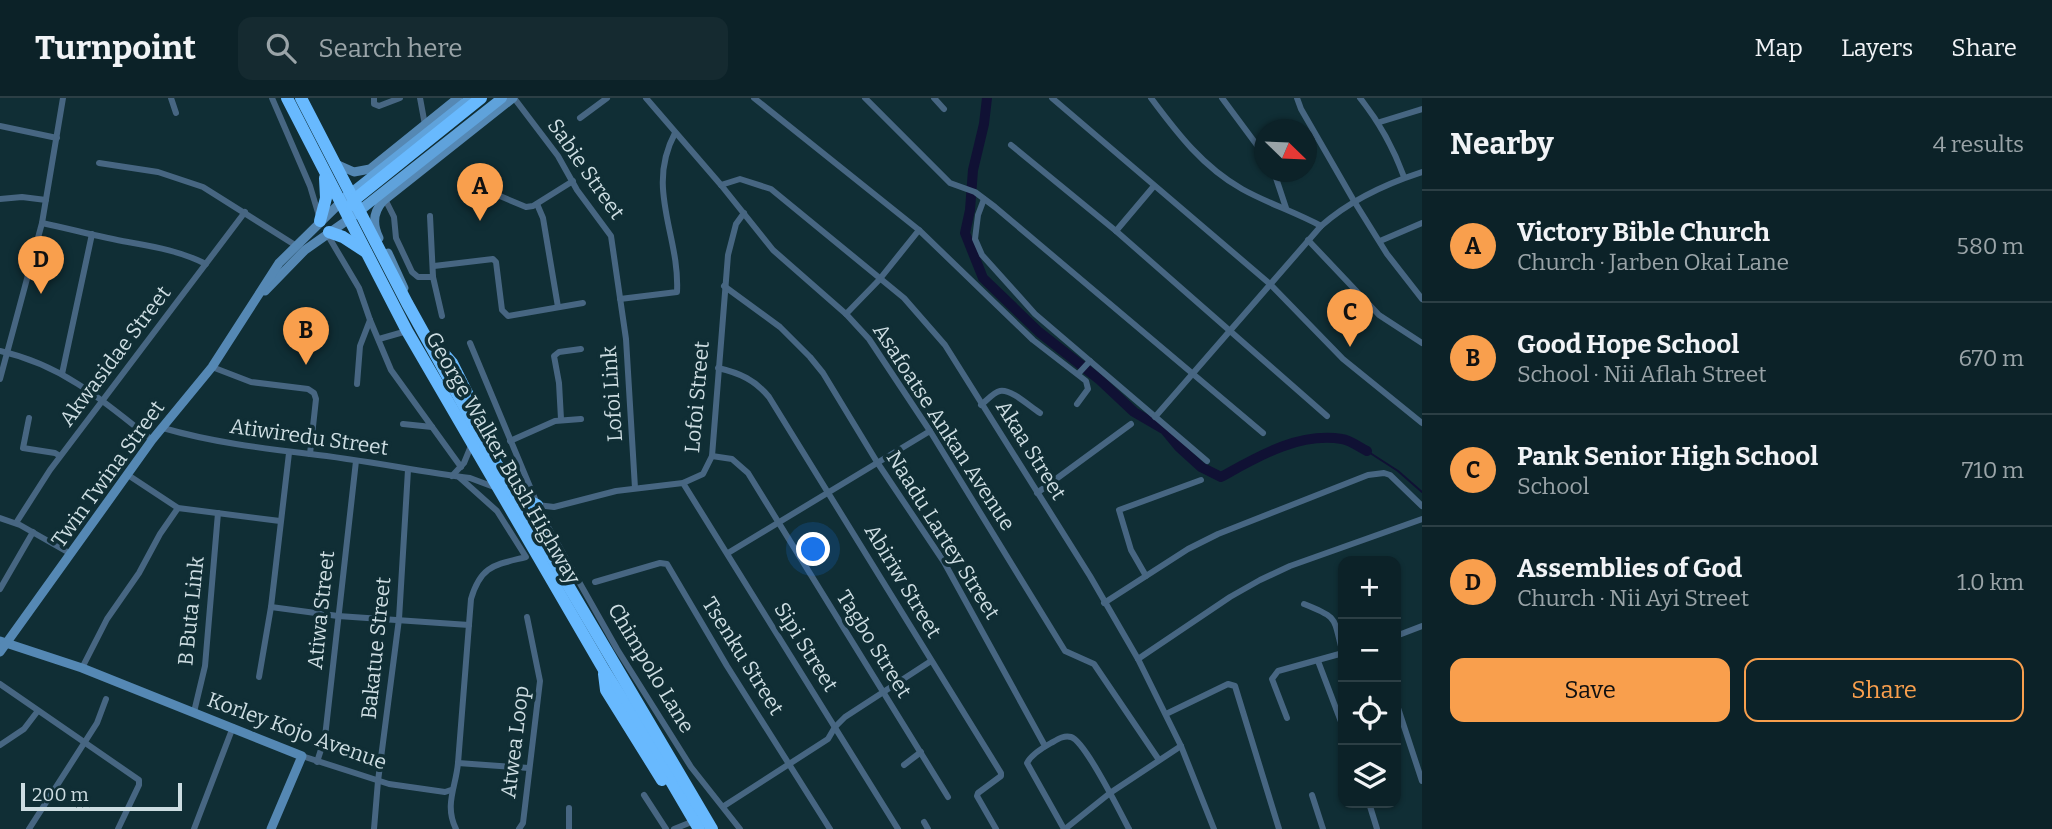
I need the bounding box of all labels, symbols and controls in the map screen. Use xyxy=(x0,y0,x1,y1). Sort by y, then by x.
search box xyxy=(238,17,728,80)
text: Turnpoint xyxy=(35,28,196,68)
icon: search xyxy=(262,29,300,67)
text: Search here xyxy=(318,33,462,64)
text: Map xyxy=(1755,34,1803,62)
text: Layers xyxy=(1841,34,1913,62)
text: Share xyxy=(1951,34,2017,62)
street label: Sabie Street xyxy=(542,114,630,225)
north arrow xyxy=(1254,119,1317,182)
text: Nearby xyxy=(1450,126,1554,162)
text: 4 results xyxy=(1933,130,2024,158)
pin: A xyxy=(457,163,503,221)
text: Victory Bible Church xyxy=(1517,217,1770,248)
text: A xyxy=(1465,232,1481,260)
text: 580 m xyxy=(1957,232,2024,260)
pin: D xyxy=(18,236,64,294)
text: Church · Jarben Okai Lane xyxy=(1517,248,1789,276)
street label: Akwasidae Street xyxy=(54,280,176,431)
pin: C xyxy=(1327,289,1373,347)
pin: B xyxy=(283,307,329,365)
street label: Asafoatse Ankan Avenue xyxy=(867,319,1021,535)
street label: George Walker Bush Highway xyxy=(420,327,587,590)
text: Good Hope School xyxy=(1517,329,1739,360)
street label: Lofoi Street xyxy=(679,340,715,454)
text: B xyxy=(1466,344,1480,372)
text: 670 m xyxy=(1958,344,2024,372)
street label: Lofoi Link xyxy=(596,345,628,443)
text: School · Nii Aflah Street xyxy=(1517,360,1767,388)
street label: Twin Twina Street xyxy=(46,395,170,553)
street label: Akaa Street xyxy=(990,395,1072,505)
street label: Atiwiredu Street xyxy=(228,413,390,461)
text: Pank Senior High School xyxy=(1517,441,1818,472)
street label: Naadu Lartey Street xyxy=(881,446,1006,624)
text: C xyxy=(1466,456,1480,484)
text: 710 m xyxy=(1962,456,2024,484)
text: School xyxy=(1517,472,1589,500)
street label: Abiriw Street xyxy=(859,519,947,643)
your location xyxy=(796,532,830,566)
street label: Atiwa Street xyxy=(302,549,340,671)
text: Assemblies of God xyxy=(1517,553,1742,584)
street label: B Buta Link xyxy=(172,555,210,667)
map controls xyxy=(1338,556,1401,808)
button: + xyxy=(1338,556,1401,619)
text: D xyxy=(1465,568,1481,596)
text: 1.0 km xyxy=(1957,568,2024,596)
street label: Bakatue Street xyxy=(356,575,396,720)
text: Church · Nii Ayi Street xyxy=(1517,584,1749,612)
street label: Tagbo Street xyxy=(831,585,917,703)
street label: Tsenku Street xyxy=(696,592,790,720)
street label: Chimpolo Lane xyxy=(602,598,700,738)
street label: Sipi Street xyxy=(768,598,844,697)
button: − xyxy=(1338,619,1401,682)
button: Save xyxy=(1450,658,1730,722)
button: Share xyxy=(1744,658,2024,722)
button: locate xyxy=(1338,682,1401,745)
street label: Atwea Loop xyxy=(495,684,535,800)
street label: Korley Kojo Avenue xyxy=(204,686,390,776)
button: layers xyxy=(1338,745,1401,808)
scale bar xyxy=(21,780,182,812)
text: 200 m xyxy=(32,783,89,806)

